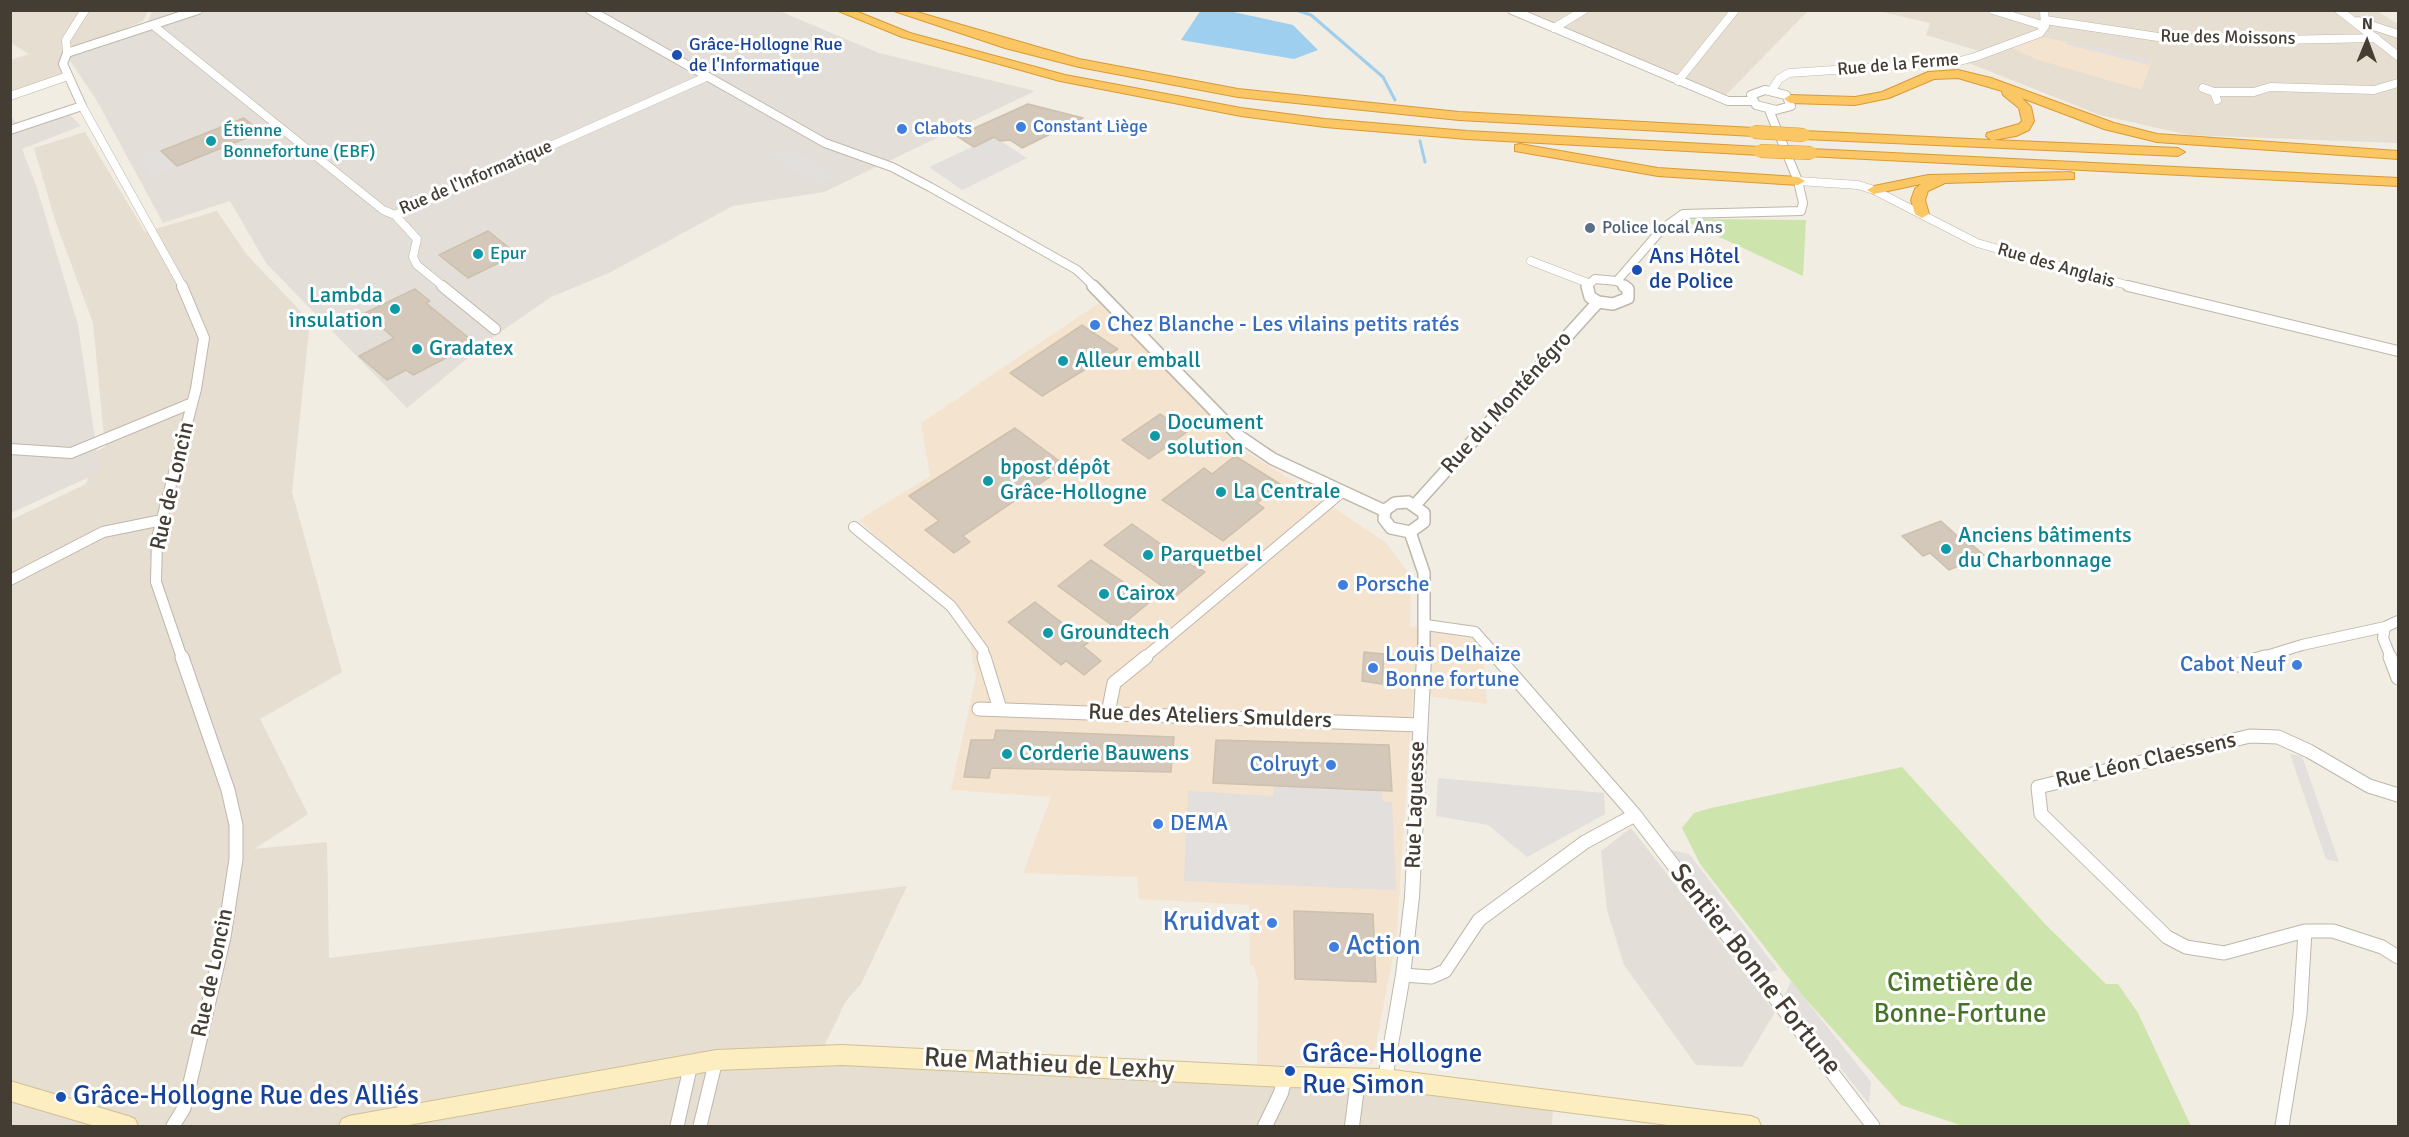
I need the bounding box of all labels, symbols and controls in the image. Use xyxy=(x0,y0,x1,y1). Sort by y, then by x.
north arrow xyxy=(2337,12,2397,72)
text: N xyxy=(2362,14,2373,34)
street label: Rue des Moissons xyxy=(2160,26,2296,50)
place label: Grâce-Hollogne Rue de l'Informatique xyxy=(689,34,842,76)
marker: Grâce-Hollogne Rue de l'Informatique xyxy=(670,48,684,62)
street label: Rue de la Ferme xyxy=(1836,49,1960,81)
place label: Constant Liège xyxy=(1033,116,1148,138)
place label: Clabots xyxy=(914,118,972,140)
place label: Étienne Bonnefortune (EBF) xyxy=(223,120,375,162)
marker: Constant Liège xyxy=(1014,120,1028,134)
marker: Clabots xyxy=(895,122,909,136)
marker: Étienne Bonnefortune (EBF) xyxy=(204,134,218,148)
street label: Rue de l'Informatique xyxy=(396,136,556,220)
place label: Police local Ans xyxy=(1602,217,1723,239)
marker: Police local Ans xyxy=(1583,221,1597,235)
street label: Rue des Anglais xyxy=(1995,239,2117,293)
place label: Epur xyxy=(490,243,526,265)
place label: Ans Hôtel de Police xyxy=(1649,244,1740,296)
marker: Epur xyxy=(471,247,485,261)
marker: Ans Hôtel de Police xyxy=(1630,263,1644,277)
place label: Lambda insulation xyxy=(289,283,383,334)
marker: Lambda insulation xyxy=(388,302,402,316)
place label: Chez Blanche - Les vilains petits ratés xyxy=(1107,312,1459,338)
marker: Chez Blanche - Les vilains petits ratés xyxy=(1088,318,1102,332)
street label: Rue du Monténégro xyxy=(1436,326,1578,480)
place label: Gradatex xyxy=(429,336,513,362)
marker: Gradatex xyxy=(410,342,424,356)
place label: Alleur emball xyxy=(1075,348,1201,374)
marker: Alleur emball xyxy=(1056,354,1070,368)
place label: Document solution xyxy=(1167,410,1263,462)
street label: Rue de Loncin xyxy=(145,419,201,553)
marker: Document solution xyxy=(1148,429,1162,443)
place label: bpost dépôt Grâce-Hollogne xyxy=(1000,455,1147,506)
marker: bpost dépôt Grâce-Hollogne xyxy=(981,474,995,488)
place label: La Centrale xyxy=(1233,479,1340,505)
marker: La Centrale xyxy=(1214,485,1228,499)
place label: Anciens bâtiments du Charbonnage xyxy=(1958,523,2132,574)
place label: Parquetbel xyxy=(1160,542,1262,568)
marker: Anciens bâtiments du Charbonnage xyxy=(1939,542,1953,556)
marker: Parquetbel xyxy=(1141,548,1155,562)
place label: Porsche xyxy=(1355,572,1429,598)
marker: Porsche xyxy=(1336,578,1350,592)
place label: Cairox xyxy=(1116,581,1175,607)
marker: Cairox xyxy=(1097,587,1111,601)
place label: Groundtech xyxy=(1060,620,1170,646)
marker: Groundtech xyxy=(1041,626,1055,640)
place label: Louis Delhaize Bonne fortune xyxy=(1385,642,1521,694)
place label: Cabot Neuf xyxy=(2180,652,2285,678)
marker: Cabot Neuf xyxy=(2290,658,2304,672)
marker: Louis Delhaize Bonne fortune xyxy=(1366,661,1380,675)
street label: Rue des Ateliers Smulders xyxy=(1088,700,1332,734)
street label: Rue Léon Claessens xyxy=(2053,727,2239,795)
place label: Corderie Bauwens xyxy=(1019,741,1189,767)
street label: Rue Laguesse xyxy=(1401,741,1431,869)
marker: Corderie Bauwens xyxy=(1000,747,1014,761)
place label: Colruyt xyxy=(1250,752,1319,778)
marker: Colruyt xyxy=(1324,758,1338,772)
place label: DEMA xyxy=(1170,811,1228,837)
marker: DEMA xyxy=(1151,817,1165,831)
street label: Sentier Bonne Fortune xyxy=(1662,858,1848,1082)
street label: Rue de Loncin xyxy=(186,906,240,1040)
place label: Kruidvat xyxy=(1163,907,1260,939)
marker: Kruidvat xyxy=(1265,916,1279,930)
place label: Action xyxy=(1346,931,1421,963)
marker: Action xyxy=(1327,940,1341,954)
park label: Cimetière de Bonne-Fortune xyxy=(1873,968,2047,1031)
place label: Grâce-Hollogne Rue Simon xyxy=(1302,1039,1482,1102)
street label: Rue Mathieu de Lexhy xyxy=(923,1042,1175,1088)
marker: Grâce-Hollogne Rue Simon xyxy=(1283,1064,1297,1078)
place label: Grâce-Hollogne Rue des Alliés xyxy=(73,1081,419,1113)
marker: Grâce-Hollogne Rue des Alliés xyxy=(54,1090,68,1104)

